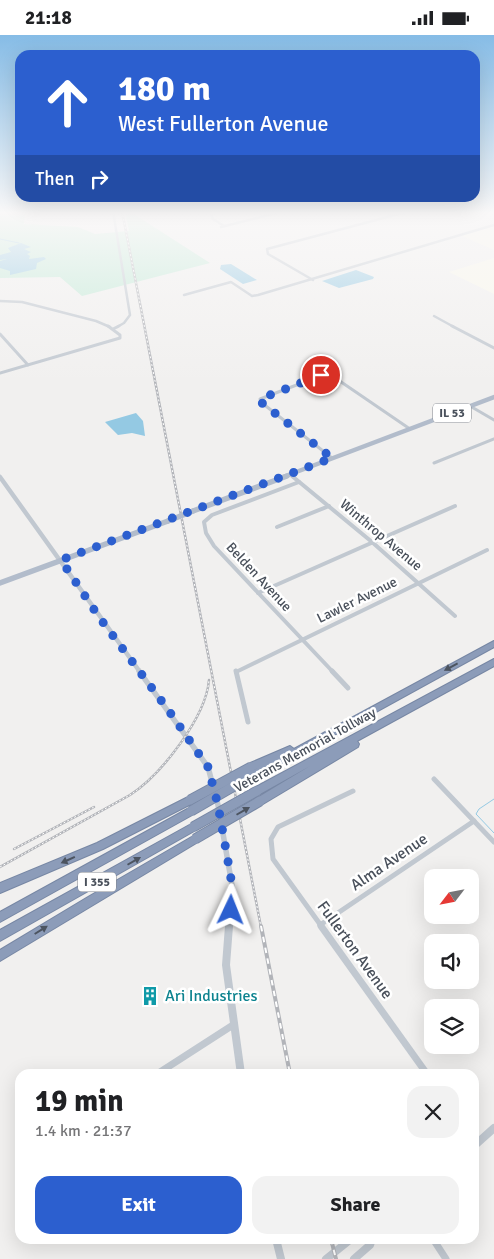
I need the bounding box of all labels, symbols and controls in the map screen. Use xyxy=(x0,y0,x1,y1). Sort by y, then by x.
text: 21:18 xyxy=(25,6,72,30)
text: 180 m xyxy=(118,67,211,110)
icon: ahead xyxy=(35,70,100,135)
text: West Fullerton Avenue xyxy=(118,110,329,137)
icon: right xyxy=(85,165,113,193)
text: Then xyxy=(35,167,75,191)
pin xyxy=(300,354,342,396)
icon: arrive xyxy=(307,361,335,389)
road number: IL 53 xyxy=(433,403,471,423)
street label: Winthrop Avenue xyxy=(336,496,426,574)
street label: Belden Avenue xyxy=(223,539,295,615)
street label: Lawler Avenue xyxy=(314,573,400,627)
one-way arrow xyxy=(444,663,458,671)
street label: Veterans Memorial Tollway xyxy=(231,704,379,796)
one-way arrow xyxy=(236,806,249,815)
street label: Alma Avenue xyxy=(347,829,431,895)
one-way arrow xyxy=(127,856,140,865)
one-way arrow xyxy=(61,857,75,865)
north arrow xyxy=(424,869,479,924)
map controls xyxy=(424,869,479,1054)
road number: I 355 xyxy=(78,873,116,891)
position arrow xyxy=(204,883,256,935)
street label: Fullerton Avenue xyxy=(313,897,397,1003)
one-way arrow xyxy=(35,926,48,935)
button: sound xyxy=(424,934,479,989)
building icon: Ari Industries xyxy=(139,985,161,1007)
place label: Ari Industries xyxy=(165,986,258,1006)
button: layers xyxy=(424,999,479,1054)
text: 19 min xyxy=(35,1083,124,1120)
button: close xyxy=(407,1086,459,1138)
text: 1.4 km · 21:37 xyxy=(35,1121,132,1141)
button: Exit xyxy=(35,1176,242,1234)
button: Share xyxy=(252,1176,459,1234)

